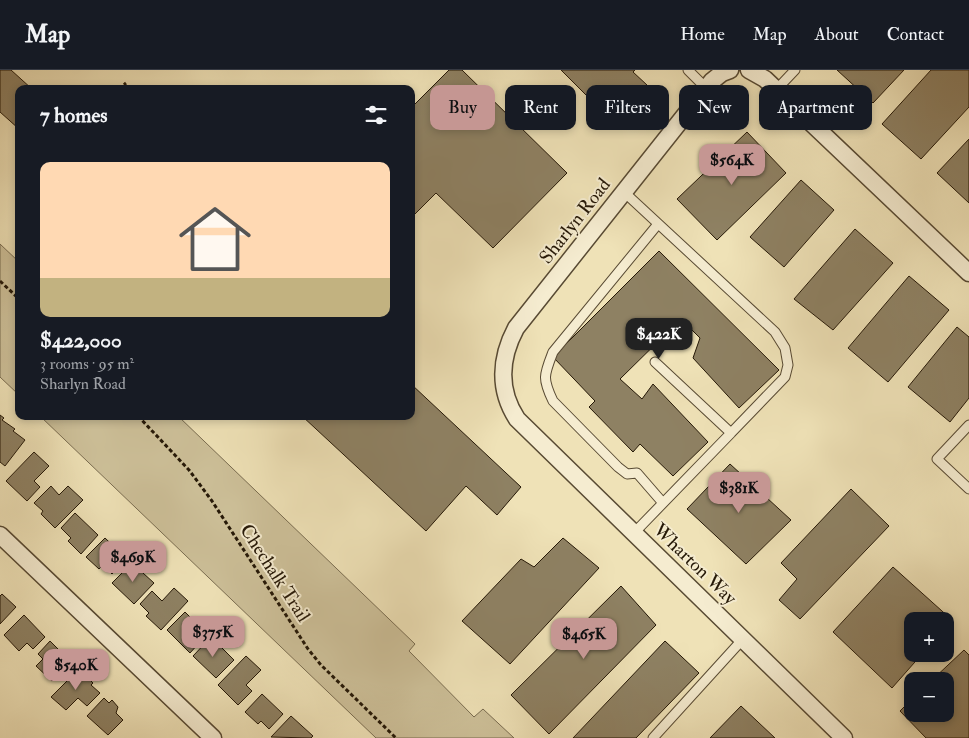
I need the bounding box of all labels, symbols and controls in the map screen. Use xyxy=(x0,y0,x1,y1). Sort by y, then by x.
text: Map xyxy=(25,19,70,50)
text: Home xyxy=(680,23,725,46)
text: Map xyxy=(753,23,787,46)
text: About xyxy=(815,23,859,46)
text: Contact xyxy=(887,23,944,46)
chip: Buy xyxy=(430,85,495,130)
chip: Rent xyxy=(505,85,576,130)
chip: Filters xyxy=(586,85,669,130)
chip: New xyxy=(679,85,749,130)
chip: Apartment xyxy=(759,85,872,130)
icon: filters xyxy=(362,101,390,129)
text: 7 homes xyxy=(40,102,107,129)
pin: $564K xyxy=(697,144,767,186)
text: $564K xyxy=(710,150,754,170)
street label: Sharlyn Road xyxy=(534,173,616,269)
icon: home xyxy=(170,194,260,284)
pin: $422K xyxy=(624,318,694,360)
text: $422K xyxy=(636,324,682,344)
text: $422,000 xyxy=(40,327,122,354)
text: 3 rooms · 95 m² xyxy=(40,354,134,374)
text: Sharlyn Road xyxy=(40,374,126,394)
pin: $381K xyxy=(704,472,774,514)
text: $381K xyxy=(719,478,759,498)
street label: Wharton Way xyxy=(647,517,742,610)
street label: Chechalk Trail xyxy=(234,519,316,627)
pin: $469K xyxy=(98,540,168,583)
text: $469K xyxy=(110,547,156,567)
map controls xyxy=(904,612,954,722)
button: + xyxy=(904,612,954,662)
pin: $375K xyxy=(178,616,248,658)
pin: $465K xyxy=(549,618,619,660)
text: $375K xyxy=(193,622,233,642)
text: $465K xyxy=(562,624,606,644)
pin: $540K xyxy=(41,648,111,691)
text: $540K xyxy=(54,655,98,675)
button: − xyxy=(904,672,954,722)

